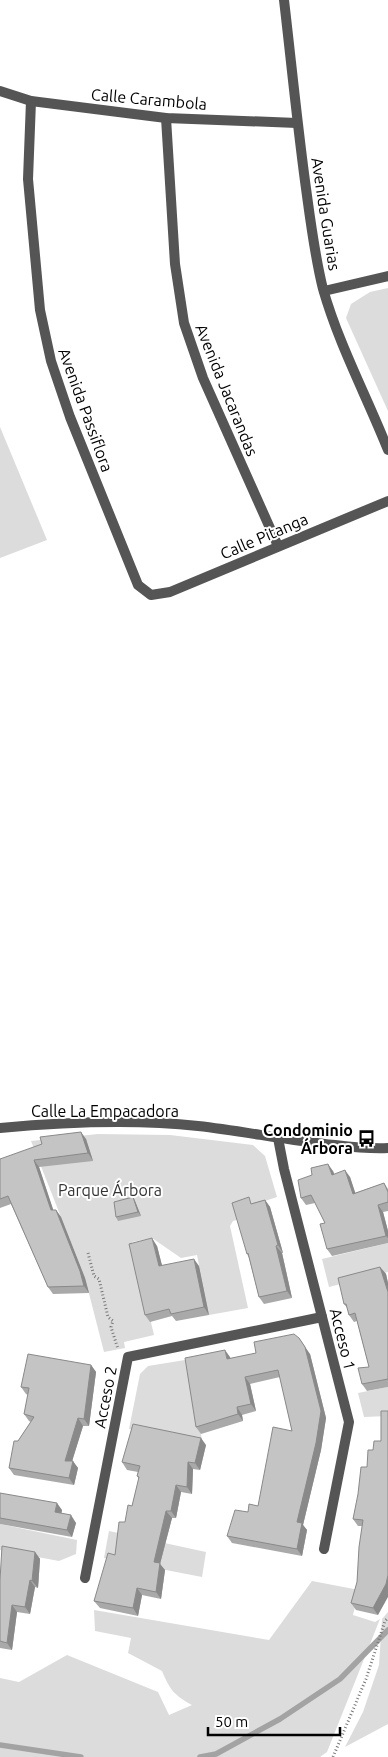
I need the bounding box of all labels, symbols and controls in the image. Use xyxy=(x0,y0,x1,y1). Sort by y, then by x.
street label: Calle Carambola xyxy=(90,85,208,113)
street label: Avenida Guarias xyxy=(308,156,344,272)
street label: Avenida Jacarandas xyxy=(192,321,262,459)
street label: Avenida Passiflora xyxy=(55,346,117,474)
street label: Calle Pitanga xyxy=(217,509,311,563)
street label: Calle La Empacadora xyxy=(31,1102,179,1120)
place label: Condominio Árbora xyxy=(263,1121,353,1157)
bus stop icon: Condominio Árbora xyxy=(357,1129,377,1149)
park label: Parque Árbora xyxy=(58,1179,162,1199)
street label: Acceso 1 xyxy=(327,1306,359,1372)
street label: Acceso 2 xyxy=(90,1364,120,1430)
scale bar xyxy=(208,1704,340,1736)
text: 50 m xyxy=(215,1713,248,1730)

